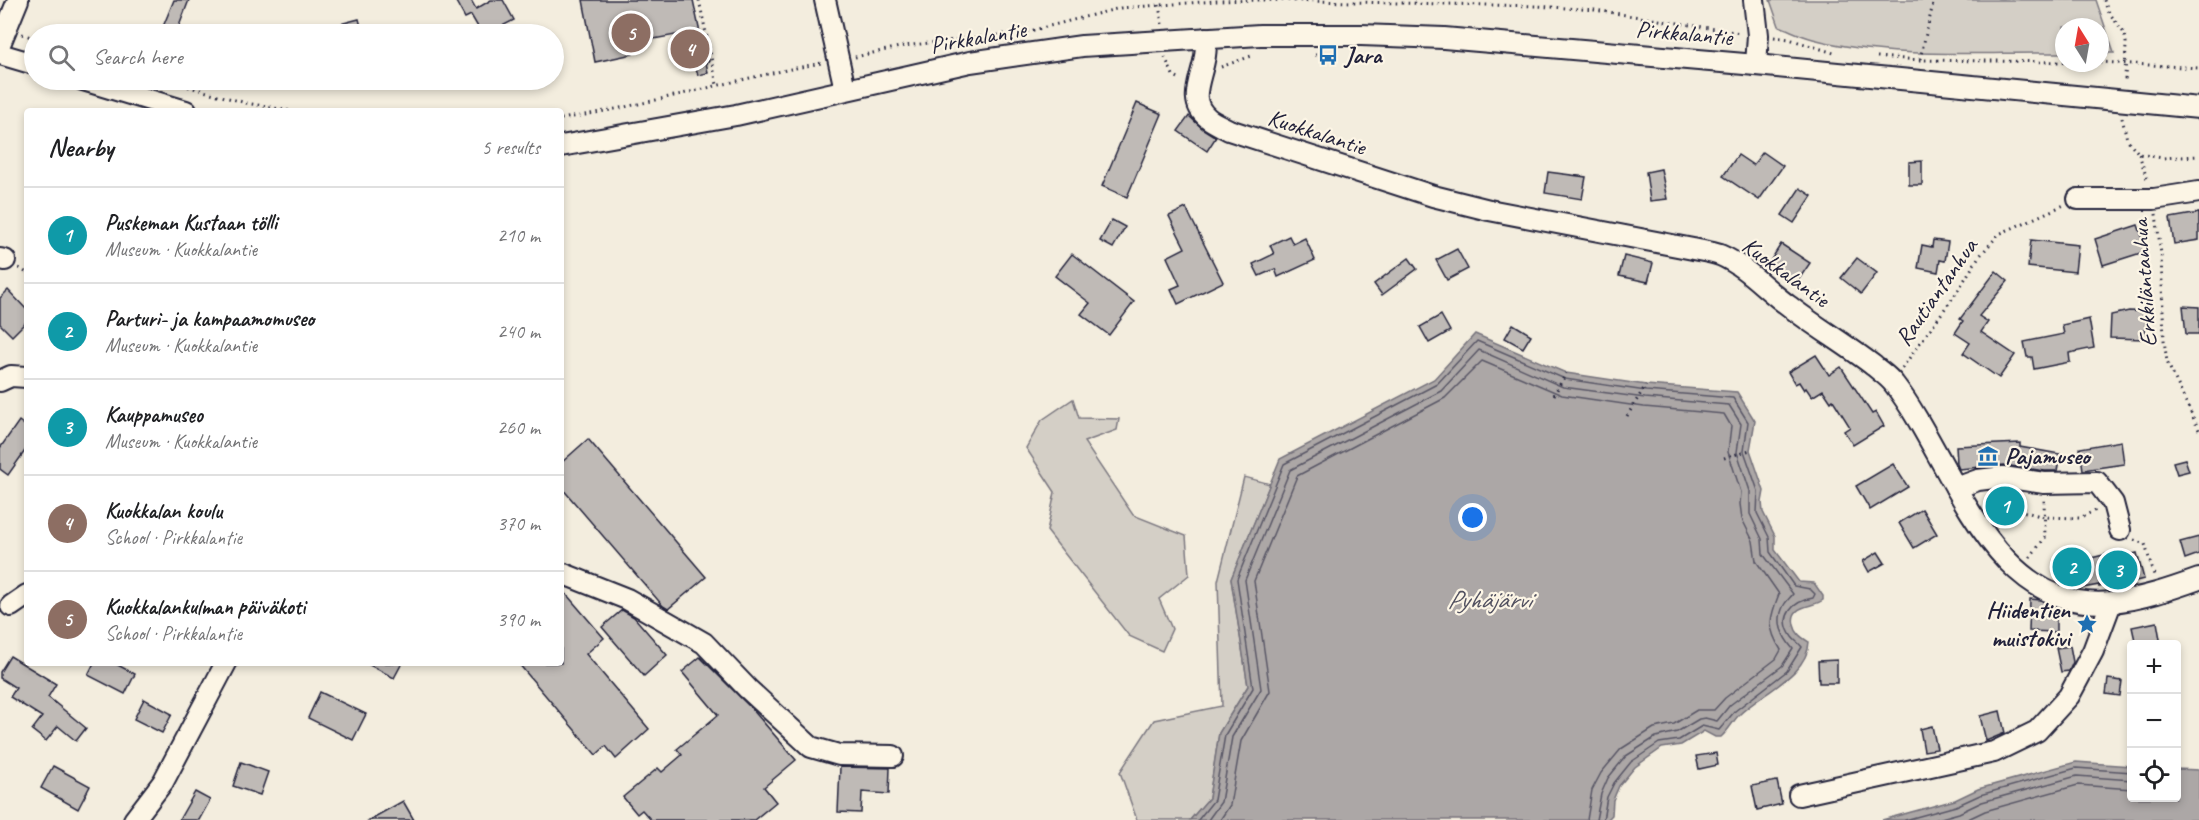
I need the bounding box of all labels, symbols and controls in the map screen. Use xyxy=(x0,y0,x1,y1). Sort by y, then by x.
pin: 5 xyxy=(612,10,650,56)
street label: Pirkkalantie xyxy=(928,13,1030,60)
street label: Pirkkalantie xyxy=(1635,14,1736,52)
north arrow xyxy=(2055,18,2109,72)
search box xyxy=(24,24,564,90)
pin: 4 xyxy=(670,26,710,72)
place label: Jara xyxy=(1343,40,1384,70)
icon: search xyxy=(45,41,78,74)
text: Search here xyxy=(93,43,183,71)
bus stop icon: Jara xyxy=(1316,43,1340,67)
street label: Kuokkalantie xyxy=(1264,102,1372,163)
text: Nearby xyxy=(48,131,113,164)
text: 5 results xyxy=(481,135,540,160)
text: Puskeman Kustaan tölli xyxy=(105,209,277,237)
street label: Erkkiläntanhua xyxy=(2124,216,2163,348)
text: 1 xyxy=(63,223,72,248)
text: 210 m xyxy=(497,223,540,248)
street label: Kuokkalantie xyxy=(1736,230,1837,315)
street label: Rautiantanhua xyxy=(1888,231,1985,352)
text: Museum · Kuokkalantie xyxy=(105,237,257,262)
text: Parturi- ja kampaamomuseo xyxy=(105,305,314,333)
text: 2 xyxy=(63,319,72,344)
text: 240 m xyxy=(497,319,540,344)
text: Museum · Kuokkalantie xyxy=(105,333,257,358)
text: Kauppamuseo xyxy=(105,401,203,429)
text: 3 xyxy=(63,415,72,440)
text: 260 m xyxy=(497,415,540,440)
text: Museum · Kuokkalantie xyxy=(105,429,257,454)
place label: Pajamuseo xyxy=(2005,441,2092,471)
museum icon: Pajamuseo xyxy=(1976,444,2000,468)
pin: 1 xyxy=(1986,484,2024,528)
text: Kuokkalan koulu xyxy=(105,497,222,525)
your location xyxy=(1458,503,1487,532)
text: 4 xyxy=(63,511,72,536)
text: 370 m xyxy=(497,511,540,536)
text: School · Pirkkalantie xyxy=(105,525,242,550)
pin: 2 xyxy=(2052,544,2092,590)
pin: 3 xyxy=(2098,548,2138,592)
water label: Pyhäjärvi xyxy=(1447,583,1537,616)
text: Kuokkalankulman päiväkoti xyxy=(105,593,305,621)
place label: Hiidentien muistokivi xyxy=(1986,595,2073,653)
text: 5 xyxy=(63,607,72,632)
text: 390 m xyxy=(497,607,540,632)
place icon: Hiidentien muistokivi xyxy=(2075,612,2099,636)
text: School · Pirkkalantie xyxy=(105,621,242,646)
map controls xyxy=(2127,640,2181,802)
button: + xyxy=(2127,640,2181,694)
button: − xyxy=(2127,694,2181,748)
button: locate xyxy=(2127,748,2181,802)

